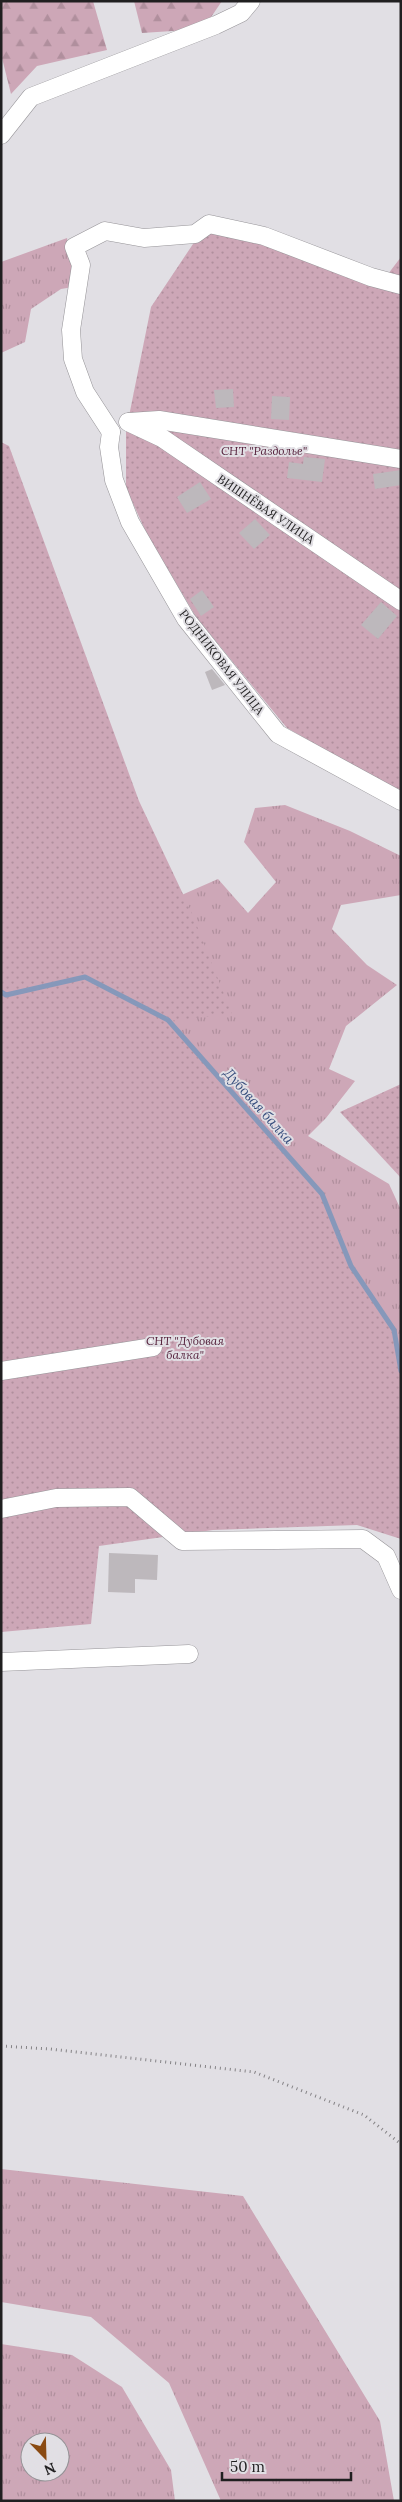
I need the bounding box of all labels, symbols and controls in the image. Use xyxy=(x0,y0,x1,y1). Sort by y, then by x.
park label: СНТ "Раздолье" xyxy=(221,443,307,458)
street label: ВИШНЁВАЯ УЛИЦА xyxy=(215,471,318,547)
street label: РОДНИКОВАЯ УЛИЦА xyxy=(176,606,268,718)
water label: Дубовая балка xyxy=(220,1064,298,1148)
park label: СНТ "Дубовая балка" xyxy=(146,1333,224,1362)
north arrow xyxy=(20,2432,70,2482)
scale bar xyxy=(222,2450,351,2482)
text: 50 m xyxy=(230,2457,265,2476)
text: N xyxy=(41,2459,59,2479)

